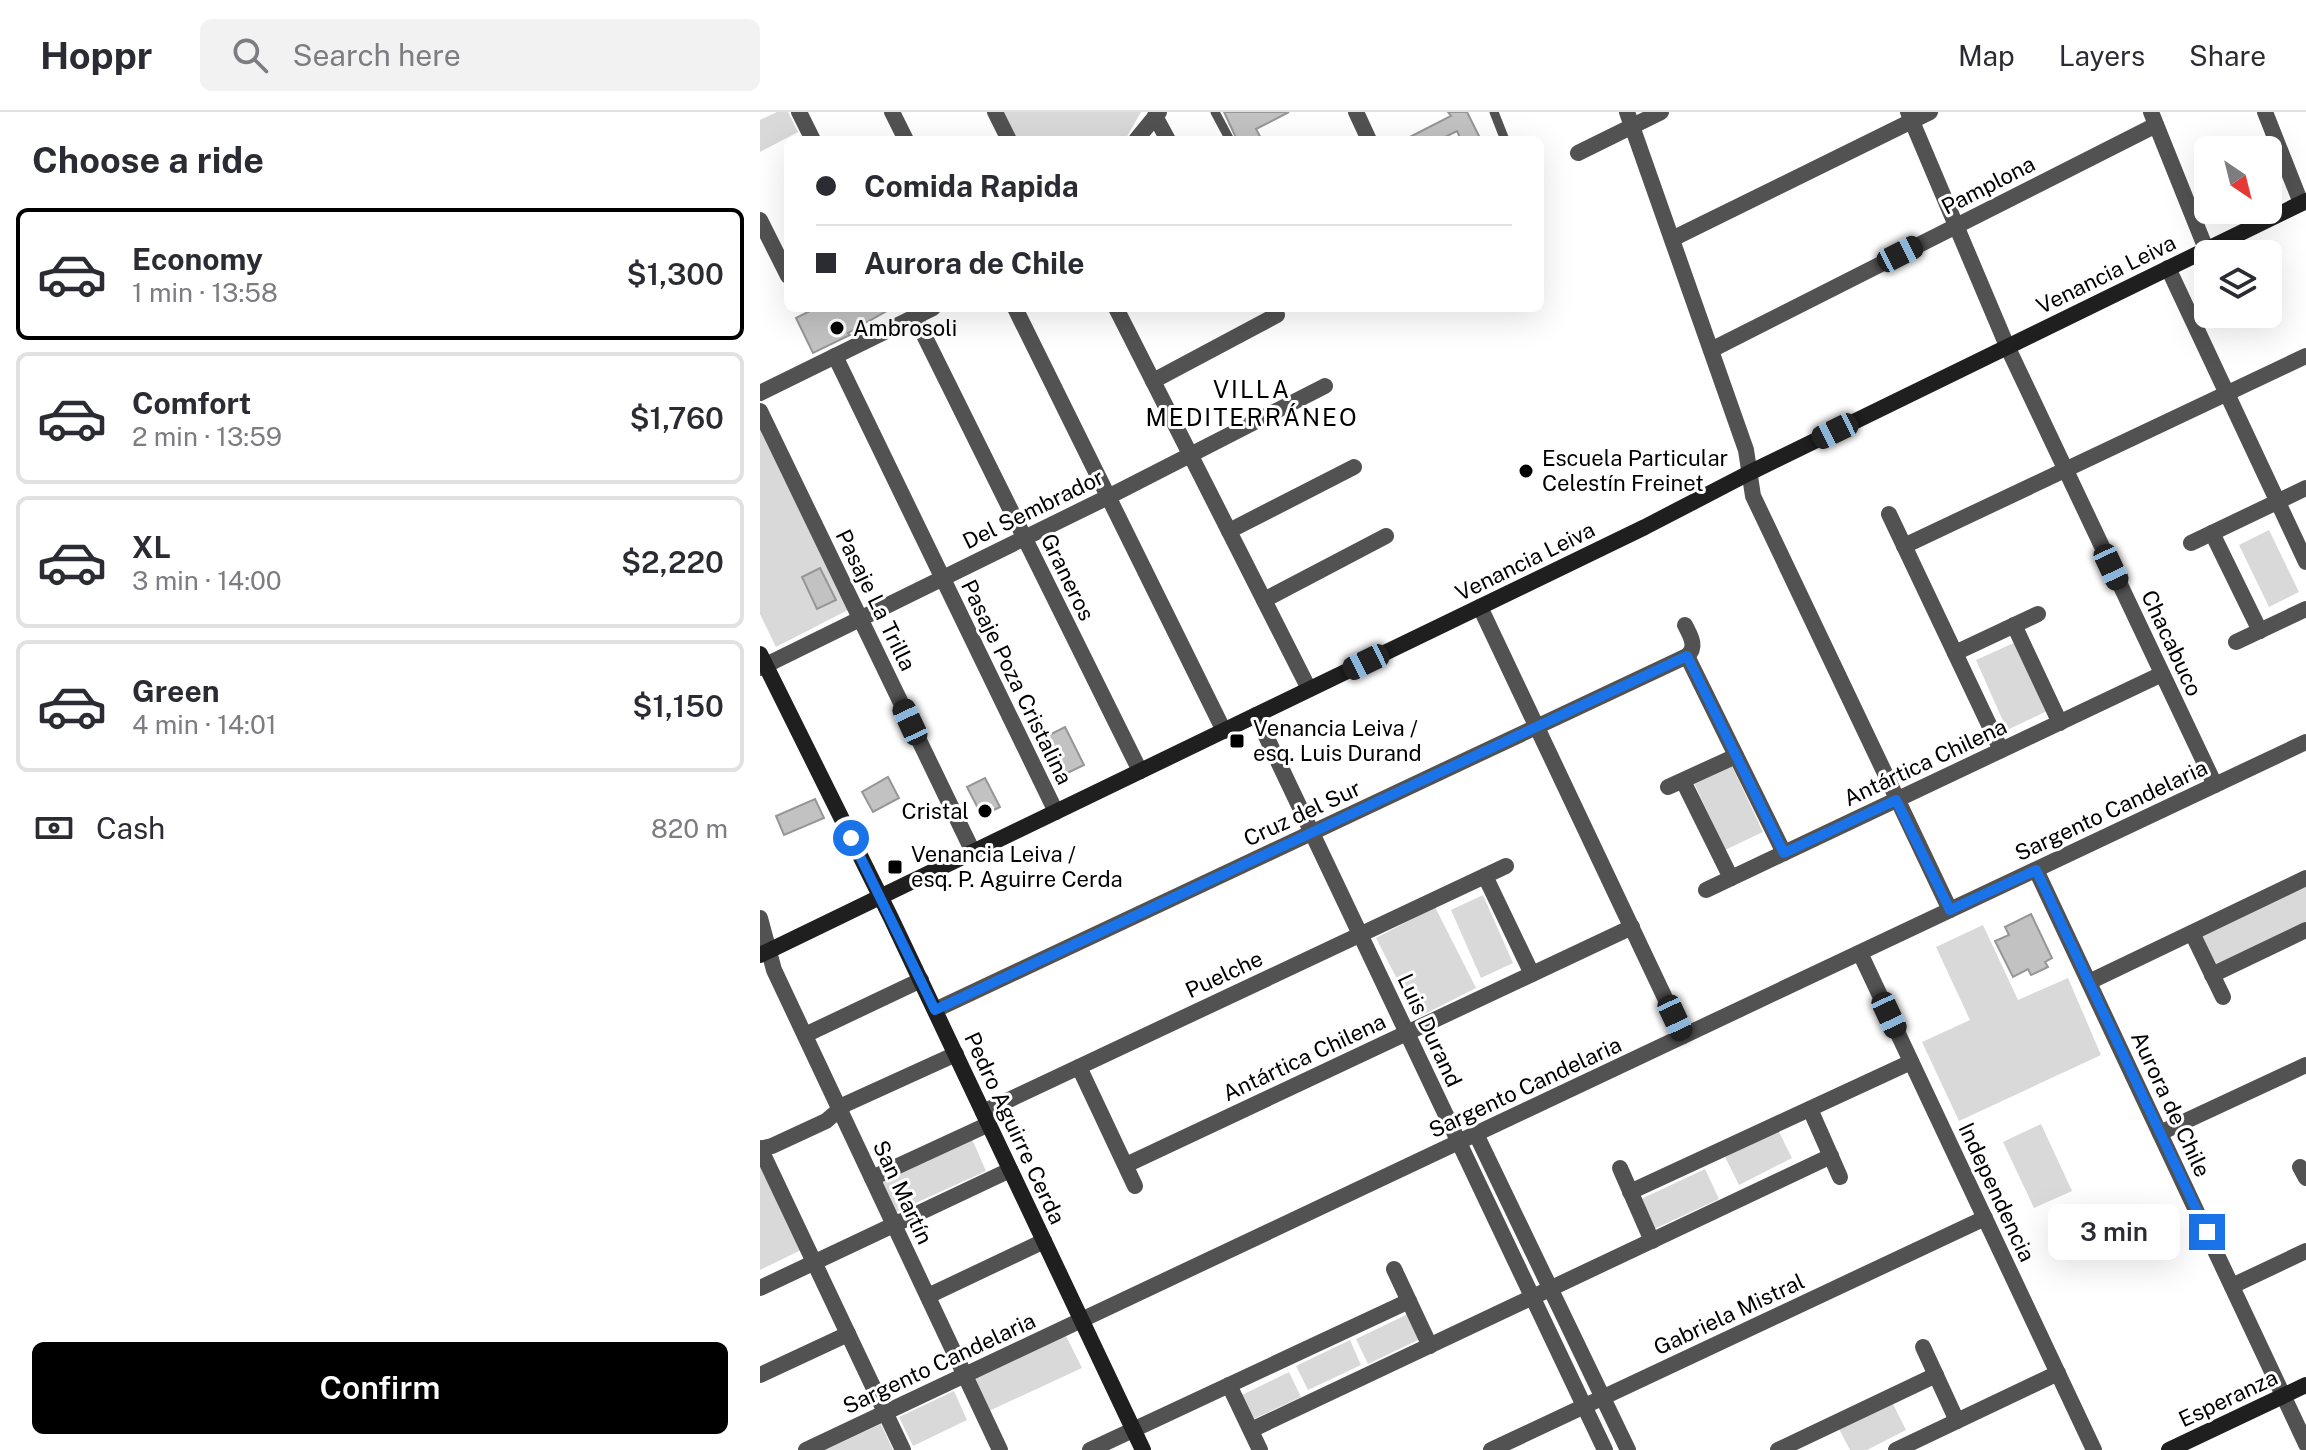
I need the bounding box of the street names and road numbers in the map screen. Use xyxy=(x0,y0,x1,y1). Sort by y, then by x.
street label: Pamplona xyxy=(1937,150,2039,220)
street label: Venancia Leiva xyxy=(2032,229,2180,319)
street label: Del Sembrador xyxy=(958,464,1108,554)
street label: Venancia Leiva xyxy=(1451,516,1599,606)
street label: Pasaje La Trilla xyxy=(831,525,921,675)
street label: Graneros xyxy=(1036,529,1100,625)
street label: Pasaje Poza Cristalina xyxy=(956,575,1078,789)
street label: Chacabuco xyxy=(2136,586,2208,700)
street label: Antártica Chilena xyxy=(1839,713,2011,811)
street label: Sargento Candelaria xyxy=(2011,754,2211,866)
street label: Cruz del Sur xyxy=(1239,775,1365,851)
street label: Puelche xyxy=(1181,945,1267,1003)
street label: Luis Durand xyxy=(1392,969,1468,1091)
street label: Antártica Chilena xyxy=(1218,1008,1390,1106)
street label: Aurora de Chile xyxy=(2126,1027,2216,1181)
street label: Pedro Aguirre Cerda xyxy=(959,1028,1071,1228)
street label: Sargento Candelaria xyxy=(1425,1031,1625,1143)
street label: Independencia xyxy=(1953,1118,2041,1266)
street label: San Martín xyxy=(868,1136,938,1248)
street label: Gabriela Mistral xyxy=(1649,1268,1809,1360)
street label: Sargento Candelaria xyxy=(839,1307,1039,1419)
street label: Esperanza xyxy=(2174,1364,2282,1432)

